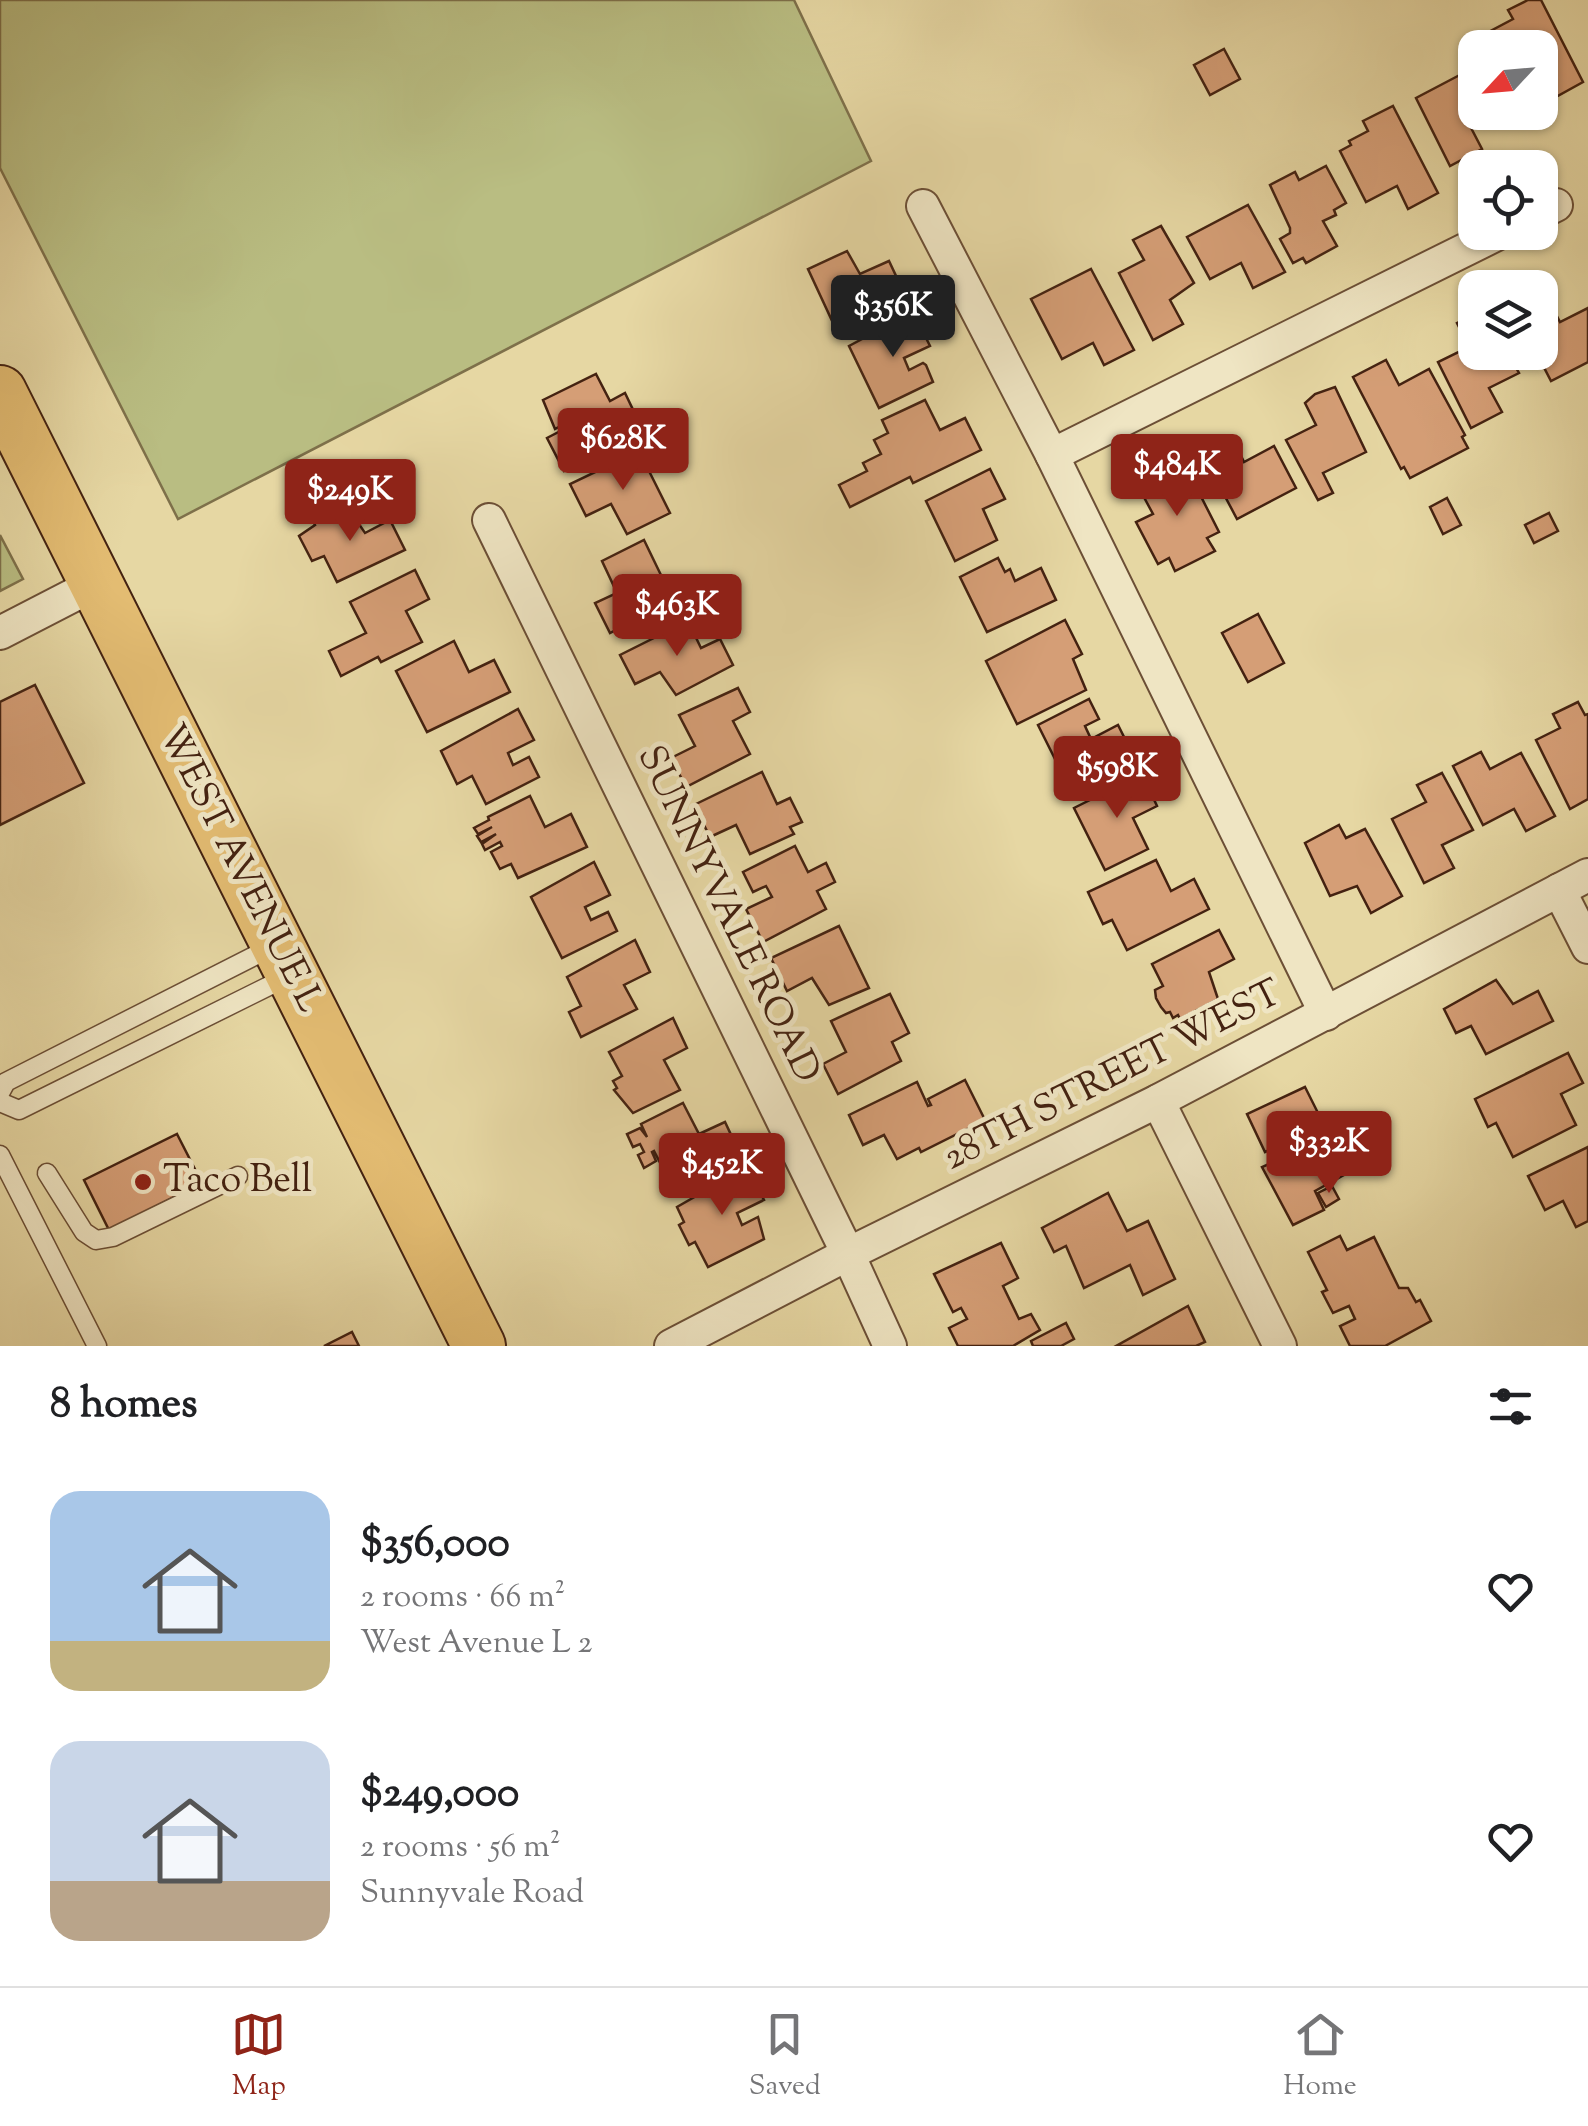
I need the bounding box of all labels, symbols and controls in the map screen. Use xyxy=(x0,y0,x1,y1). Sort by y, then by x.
north arrow xyxy=(1458,30,1558,130)
map controls xyxy=(1458,30,1558,370)
button: locate xyxy=(1458,150,1558,250)
button: layers xyxy=(1458,270,1558,370)
pin: $356K xyxy=(823,275,963,360)
text: $356K xyxy=(853,284,933,330)
pin: $628K xyxy=(553,408,693,493)
text: $628K xyxy=(580,417,666,463)
pin: $484K xyxy=(1107,434,1247,519)
text: $484K xyxy=(1133,443,1221,489)
pin: $249K xyxy=(280,459,420,544)
text: $249K xyxy=(307,468,393,514)
pin: $463K xyxy=(607,574,747,659)
text: $463K xyxy=(635,583,719,629)
street label: WEST AVENUE L xyxy=(143,716,335,1023)
pin: $598K xyxy=(1047,736,1187,821)
street label: SUNNYVALE ROAD xyxy=(622,737,832,1093)
text: $598K xyxy=(1076,745,1158,791)
street label: 28TH STREET WEST xyxy=(934,968,1292,1186)
pin: $332K xyxy=(1259,1111,1399,1196)
text: $332K xyxy=(1288,1120,1370,1166)
pin: $452K xyxy=(652,1133,792,1218)
text: $452K xyxy=(681,1142,763,1188)
place label: Taco Bell xyxy=(163,1155,312,1209)
marker: Taco Bell xyxy=(132,1171,154,1193)
text: 8 homes xyxy=(50,1376,198,1436)
icon: filters xyxy=(1483,1379,1538,1434)
text: $356,000 xyxy=(360,1515,510,1575)
icon: home xyxy=(130,1531,250,1651)
icon: heart xyxy=(1483,1564,1538,1619)
text: 2 rooms · 66 m² xyxy=(360,1575,565,1621)
text: West Avenue L 2 xyxy=(360,1621,592,1667)
text: $249,000 xyxy=(360,1765,519,1825)
icon: home xyxy=(130,1781,250,1901)
icon: heart xyxy=(1483,1814,1538,1869)
text: 2 rooms · 56 m² xyxy=(360,1825,560,1871)
text: Sunnyvale Road xyxy=(360,1871,584,1917)
tab: Map xyxy=(231,2007,286,2107)
tab: Saved xyxy=(749,2007,821,2107)
tab: Home xyxy=(1283,2007,1357,2107)

